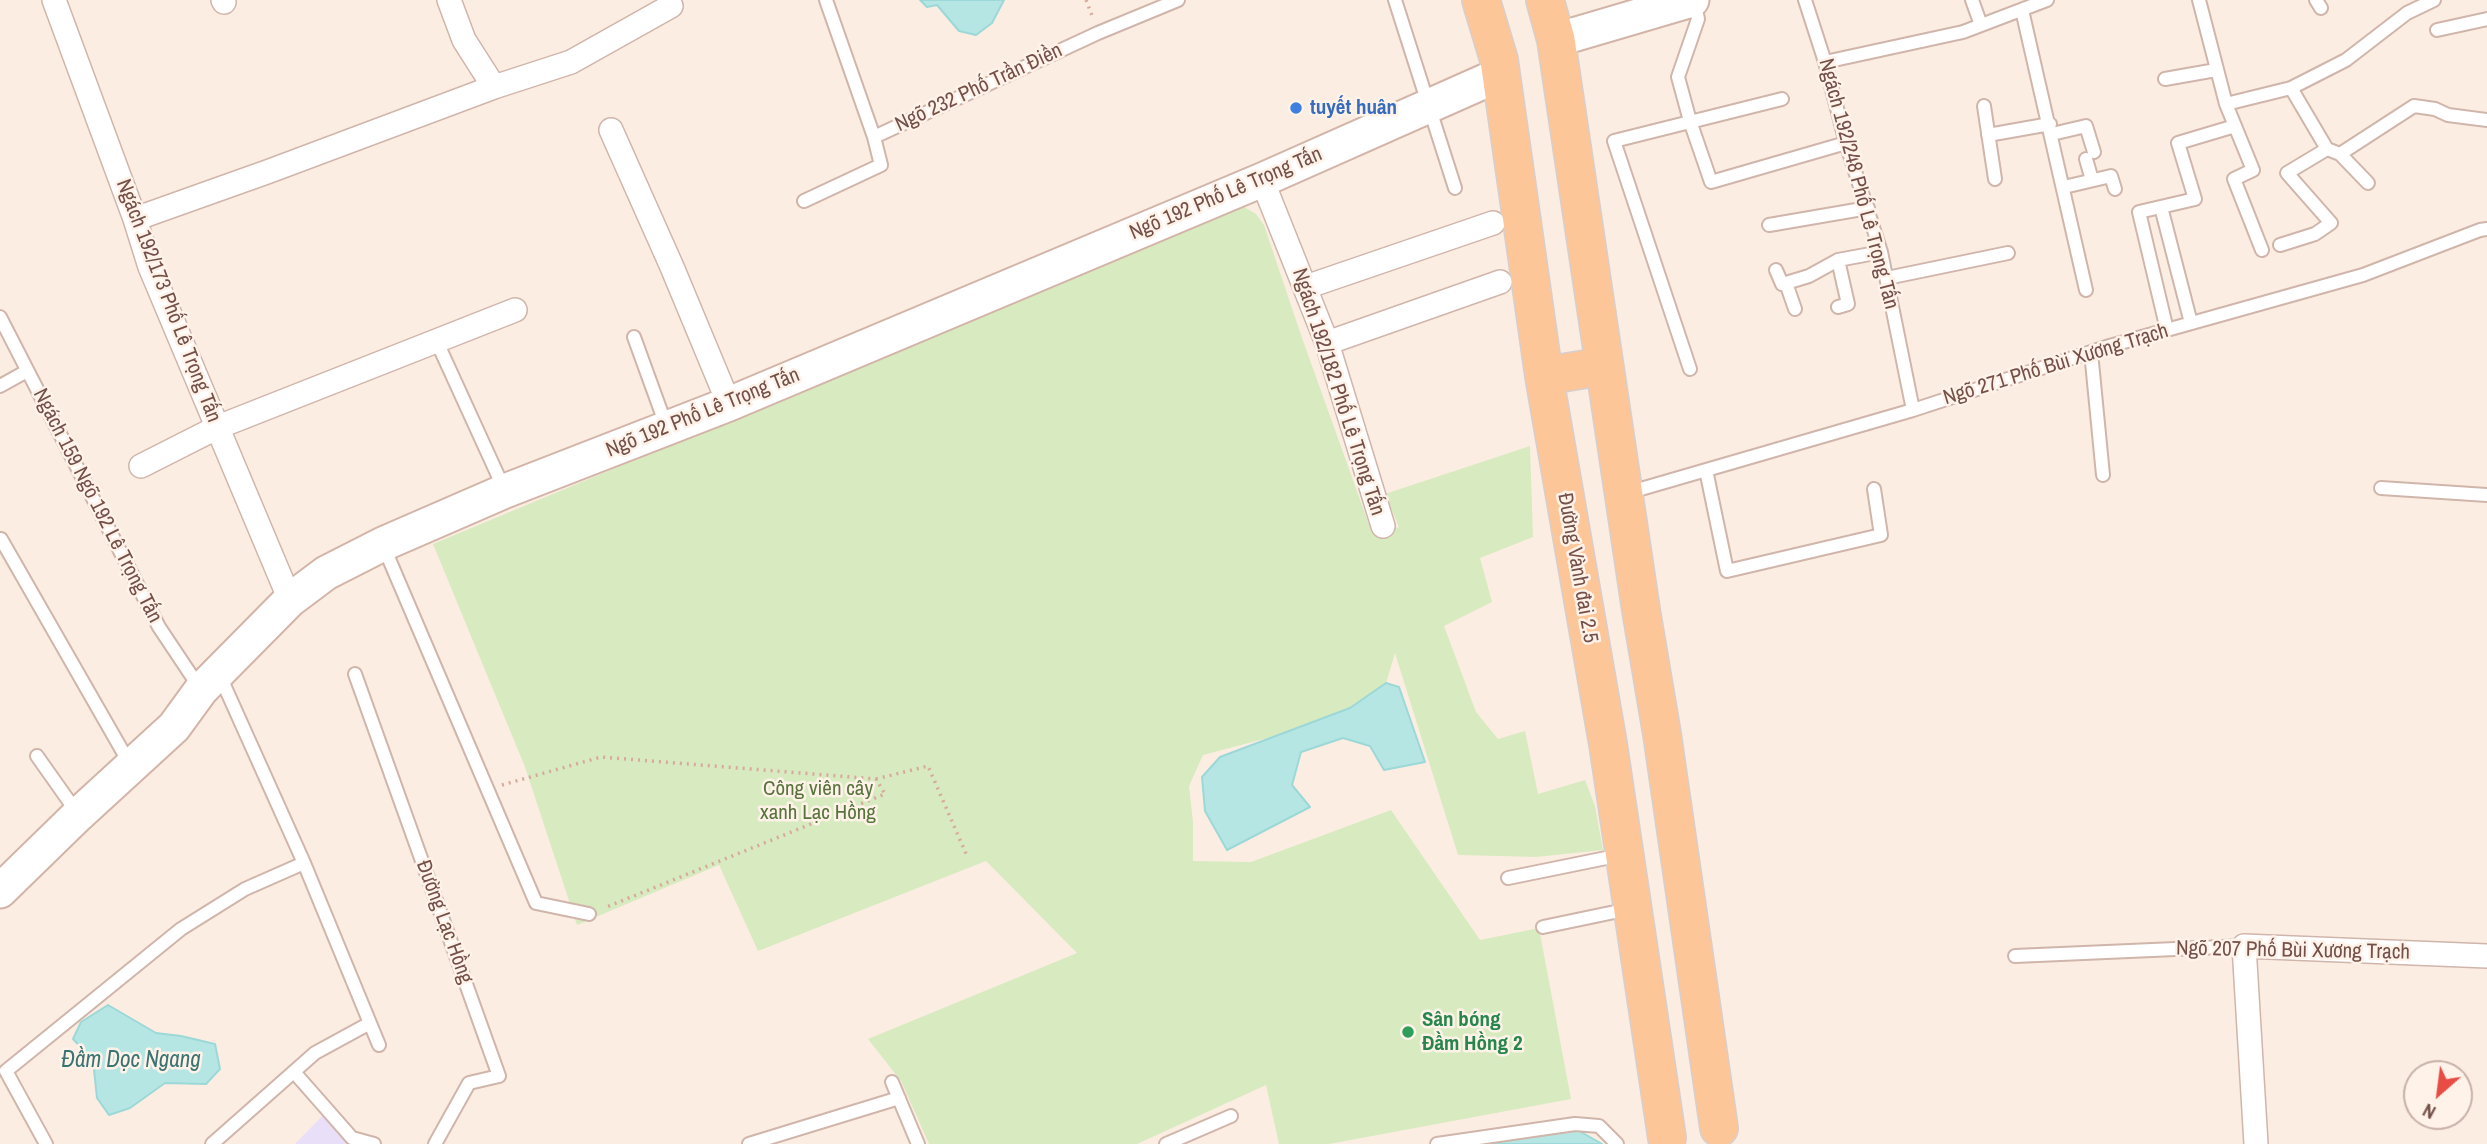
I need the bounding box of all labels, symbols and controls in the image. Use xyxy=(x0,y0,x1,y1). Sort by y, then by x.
street label: Ngõ 232 Phố Trần Điền xyxy=(892,38,1066,138)
street label: Ngách 192/248 Phố Lê Trọng Tấn xyxy=(1812,56,1904,312)
place label: tuyết huân xyxy=(1310,95,1397,121)
marker: tuyết huân xyxy=(1288,100,1304,116)
street label: Ngõ 192 Phố Lê Trọng Tấn xyxy=(1126,142,1326,246)
street label: Ngách 192/173 Phố Lê Trọng Tấn xyxy=(110,176,226,426)
street label: Ngách 192/182 Phố Lê Trọng Tấn xyxy=(1286,265,1390,519)
street label: Ngõ 271 Phố Bùi Xương Trạch xyxy=(1940,319,2172,411)
street label: Ngõ 192 Phố Lê Trọng Tấn xyxy=(603,363,803,463)
street label: Ngách 159 Ngõ 192 Lê Trọng Tấn xyxy=(27,385,167,627)
street label: Đường Vành đai 2.5 xyxy=(1551,491,1603,645)
park label: Công viên cây xanh Lạc Hồng xyxy=(760,776,876,826)
street label: Đường Lạc Hồng xyxy=(410,857,478,987)
street label: Ngõ 207 Phố Bùi Xương Trạch xyxy=(2176,936,2410,966)
place label: Sân bóng Đầm Hồng 2 xyxy=(1422,1007,1522,1057)
marker: Sân bóng Đầm Hồng 2 xyxy=(1400,1024,1416,1040)
water label: Đầm Dọc Ngang xyxy=(61,1047,201,1075)
north arrow xyxy=(2403,1060,2473,1130)
text: N xyxy=(2418,1098,2440,1126)

